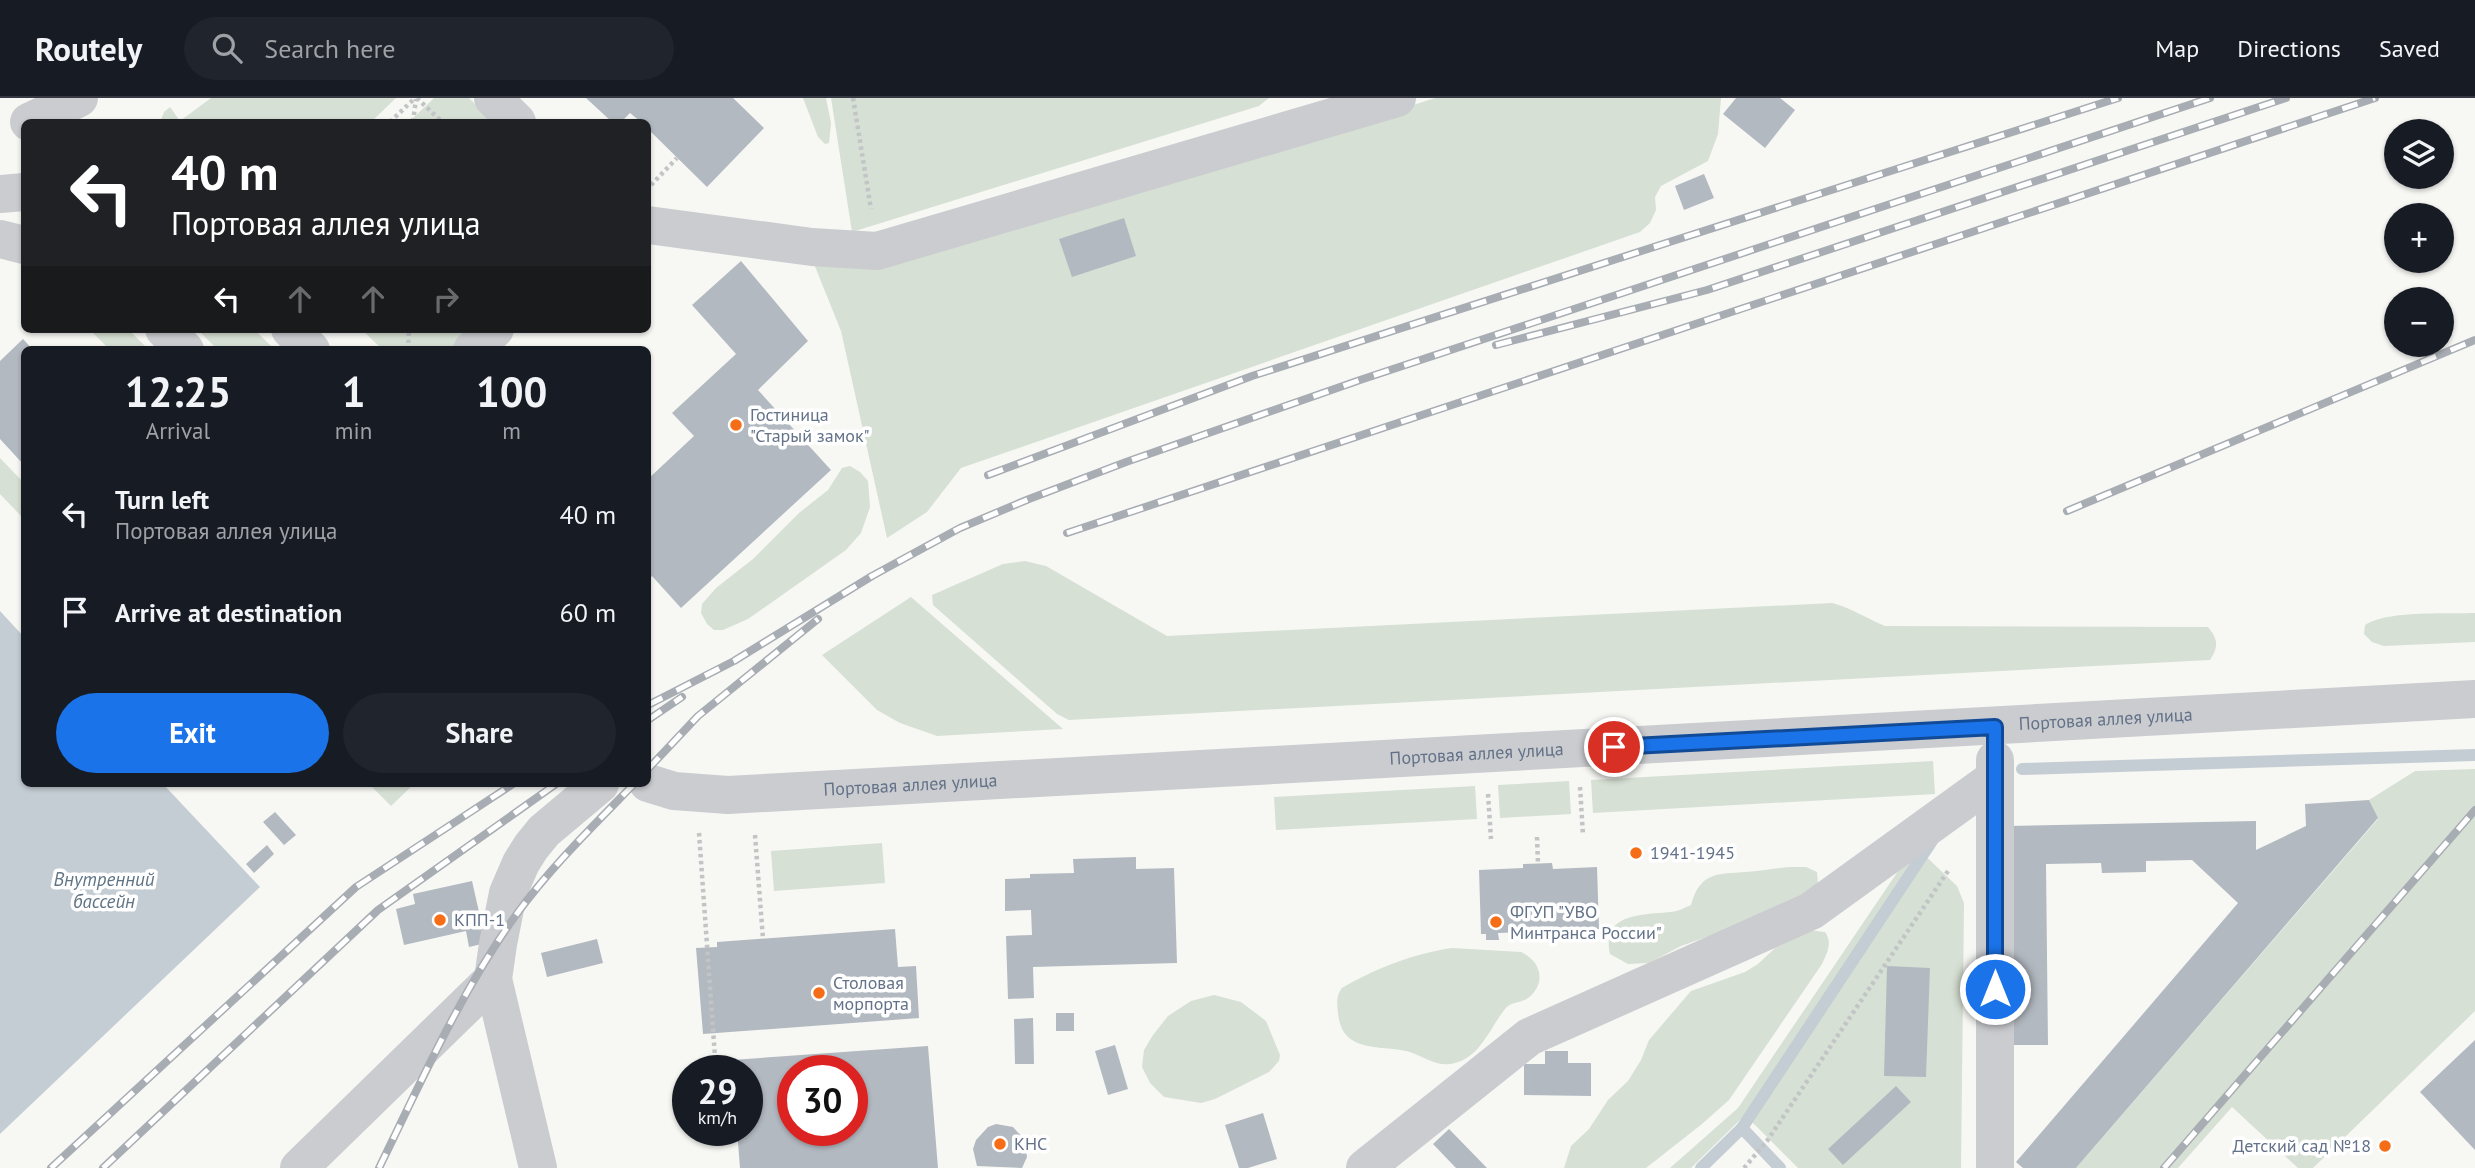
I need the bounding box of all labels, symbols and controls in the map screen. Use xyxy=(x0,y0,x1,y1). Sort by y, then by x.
search box xyxy=(184,17,674,80)
text: Routely xyxy=(35,27,142,70)
icon: search xyxy=(208,29,246,67)
text: Search here xyxy=(264,32,395,65)
text: Map xyxy=(2155,33,2199,64)
text: Directions xyxy=(2237,33,2341,64)
text: Saved xyxy=(2379,33,2440,64)
map controls xyxy=(2384,119,2454,357)
button: layers xyxy=(2384,119,2454,189)
text: 40 m xyxy=(171,140,278,204)
icon: left xyxy=(56,147,147,238)
text: Портовая аллея улица xyxy=(171,202,481,244)
button: + xyxy=(2384,203,2454,273)
icon: left xyxy=(208,280,246,318)
icon: ahead xyxy=(281,280,319,318)
icon: ahead xyxy=(354,280,392,318)
icon: right xyxy=(427,280,465,318)
button: − xyxy=(2384,287,2454,357)
text: 12:25 xyxy=(125,364,231,419)
text: 1 xyxy=(342,364,365,419)
text: 100 xyxy=(476,364,547,419)
place label: Гостиница "Старый замок" xyxy=(750,403,870,447)
text: Arrival xyxy=(146,416,210,445)
text: min xyxy=(335,416,372,445)
text: m xyxy=(502,416,521,445)
marker: Гостиница "Старый замок" xyxy=(728,417,744,433)
text: Turn left xyxy=(115,483,209,516)
icon: left xyxy=(56,495,94,533)
text: 40 m xyxy=(560,498,616,531)
text: Портовая аллея улица xyxy=(115,516,337,545)
icon: arrive xyxy=(56,593,94,631)
text: Arrive at destination xyxy=(115,596,342,629)
text: 60 m xyxy=(560,596,616,629)
button: Exit xyxy=(56,693,329,773)
button: Share xyxy=(343,693,616,773)
street label: Портовая аллея улица xyxy=(2018,703,2193,735)
pin xyxy=(1584,717,1644,777)
icon: arrive xyxy=(1595,728,1633,766)
street label: Портовая аллея улица xyxy=(1389,737,1564,770)
street label: Портовая аллея улица xyxy=(823,768,998,801)
place label: 1941-1945 xyxy=(1650,841,1735,864)
marker: 1941-1945 xyxy=(1628,845,1644,861)
water label: Внутренний бассейн xyxy=(54,867,155,913)
place label: ФГУП "УВО Минтранса России" xyxy=(1510,900,1662,944)
place label: КПП-1 xyxy=(454,908,505,931)
marker: КПП-1 xyxy=(432,912,448,928)
marker: ФГУП "УВО Минтранса России" xyxy=(1488,914,1504,930)
position arrow xyxy=(1958,952,2032,1026)
place label: Столовая морпорта xyxy=(833,971,909,1015)
marker: Столовая морпорта xyxy=(811,985,827,1001)
speed limit sign: 30 xyxy=(777,1055,868,1146)
text: 29 xyxy=(698,1068,737,1114)
text: km/h xyxy=(698,1106,737,1129)
place label: КНС xyxy=(1014,1132,1047,1155)
place label: Детский сад №18 xyxy=(2233,1134,2371,1157)
marker: КНС xyxy=(992,1136,1008,1152)
marker: Детский сад №18 xyxy=(2377,1138,2393,1154)

